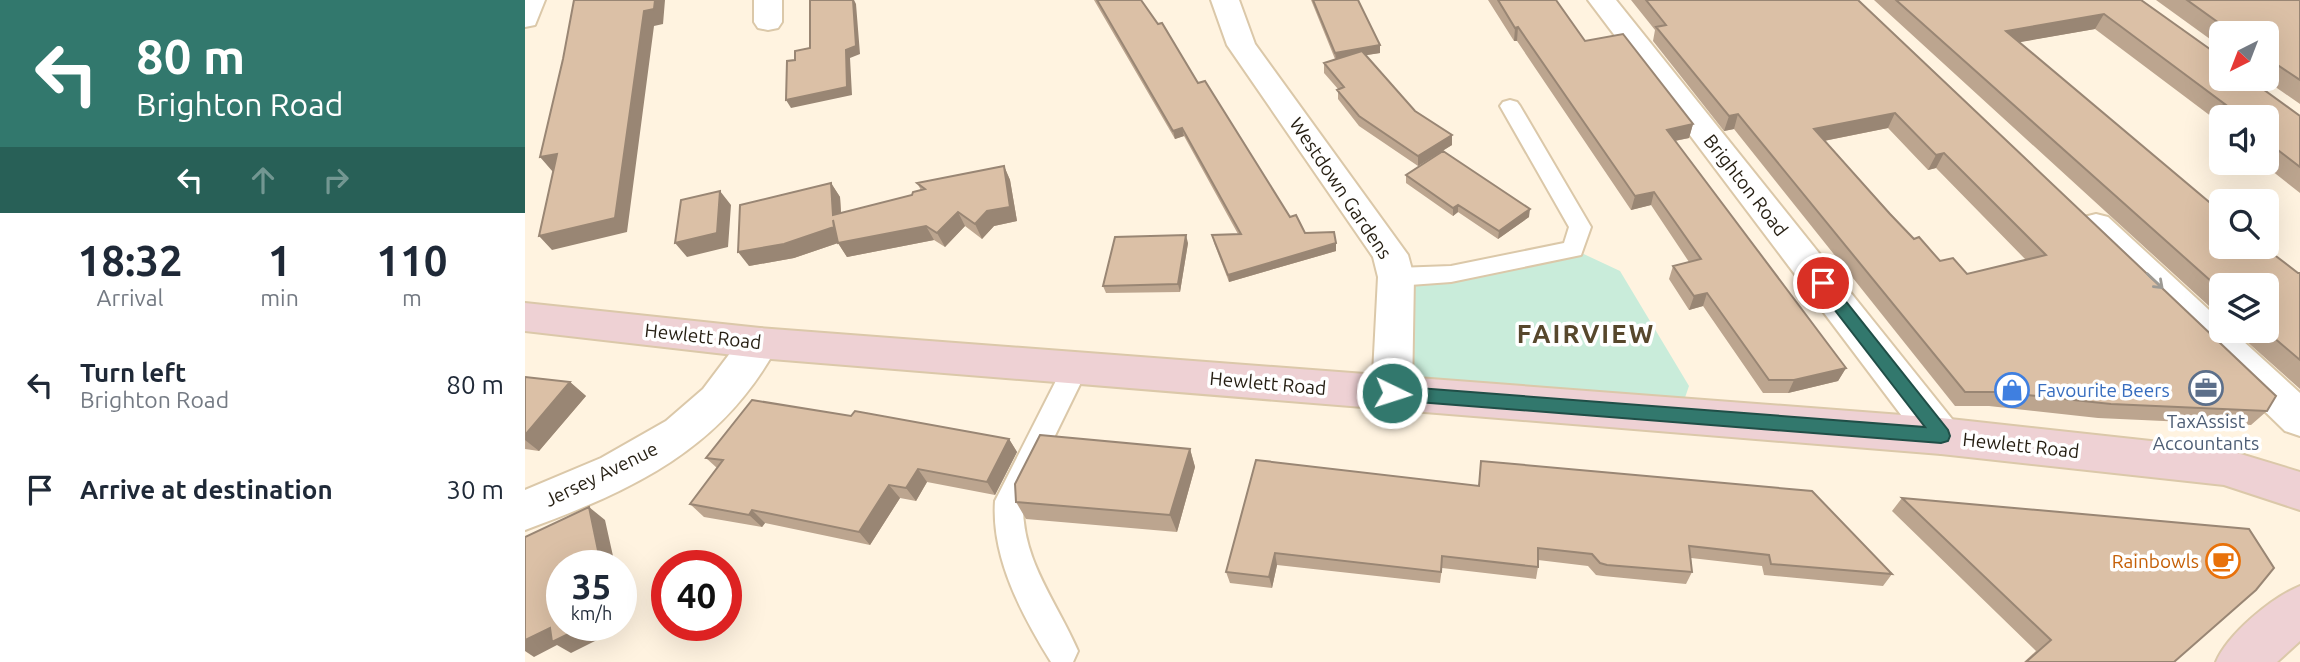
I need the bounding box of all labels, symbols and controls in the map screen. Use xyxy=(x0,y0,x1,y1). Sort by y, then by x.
north arrow xyxy=(2209,21,2279,91)
map controls xyxy=(2209,21,2279,343)
icon: left xyxy=(21,28,112,119)
text: 80 m xyxy=(136,28,245,83)
text: Brighton Road xyxy=(136,86,344,122)
button: sound xyxy=(2209,105,2279,175)
street label: Westdown Gardens xyxy=(1286,113,1396,263)
street label: Brighton Road xyxy=(1699,130,1793,240)
icon: left xyxy=(171,161,209,199)
icon: ahead xyxy=(244,161,282,199)
icon: right xyxy=(317,161,355,199)
button: search xyxy=(2209,189,2279,259)
text: 18:32 xyxy=(78,237,183,284)
text: 1 xyxy=(268,237,291,284)
text: 110 xyxy=(376,237,447,284)
pin xyxy=(1793,253,1853,313)
icon: arrive xyxy=(1804,264,1842,302)
one-way arrow xyxy=(2146,272,2163,289)
button: layers xyxy=(2209,273,2279,343)
text: Arrival xyxy=(97,285,164,310)
text: min xyxy=(260,285,299,310)
text: m xyxy=(402,285,422,310)
street label: Hewlett Road xyxy=(644,319,762,353)
district label: FAIRVIEW xyxy=(1517,319,1655,348)
position arrow xyxy=(1355,356,1429,430)
text: Turn left xyxy=(80,358,186,387)
icon: left xyxy=(21,366,59,404)
street label: Hewlett Road xyxy=(1209,367,1327,399)
office icon: TaxAssist Accountants xyxy=(2187,369,2225,407)
text: 80 m xyxy=(446,370,504,399)
shop icon: Favourite Beers xyxy=(1993,371,2031,409)
place label: Favourite Beers xyxy=(2037,379,2170,401)
text: Brighton Road xyxy=(80,387,229,412)
place label: TaxAssist Accountants xyxy=(2153,410,2259,454)
street label: Hewlett Road xyxy=(1962,428,2080,462)
street label: Jersey Avenue xyxy=(541,437,661,511)
icon: arrive xyxy=(21,471,59,509)
text: Arrive at destination xyxy=(80,475,333,504)
text: 30 m xyxy=(446,475,504,504)
cafe icon: Rainbowls xyxy=(2204,542,2242,580)
speed limit sign: 40 xyxy=(651,550,742,641)
place label: Rainbowls xyxy=(2112,550,2199,572)
text: 35 xyxy=(572,566,611,606)
text: km/h xyxy=(571,603,612,623)

